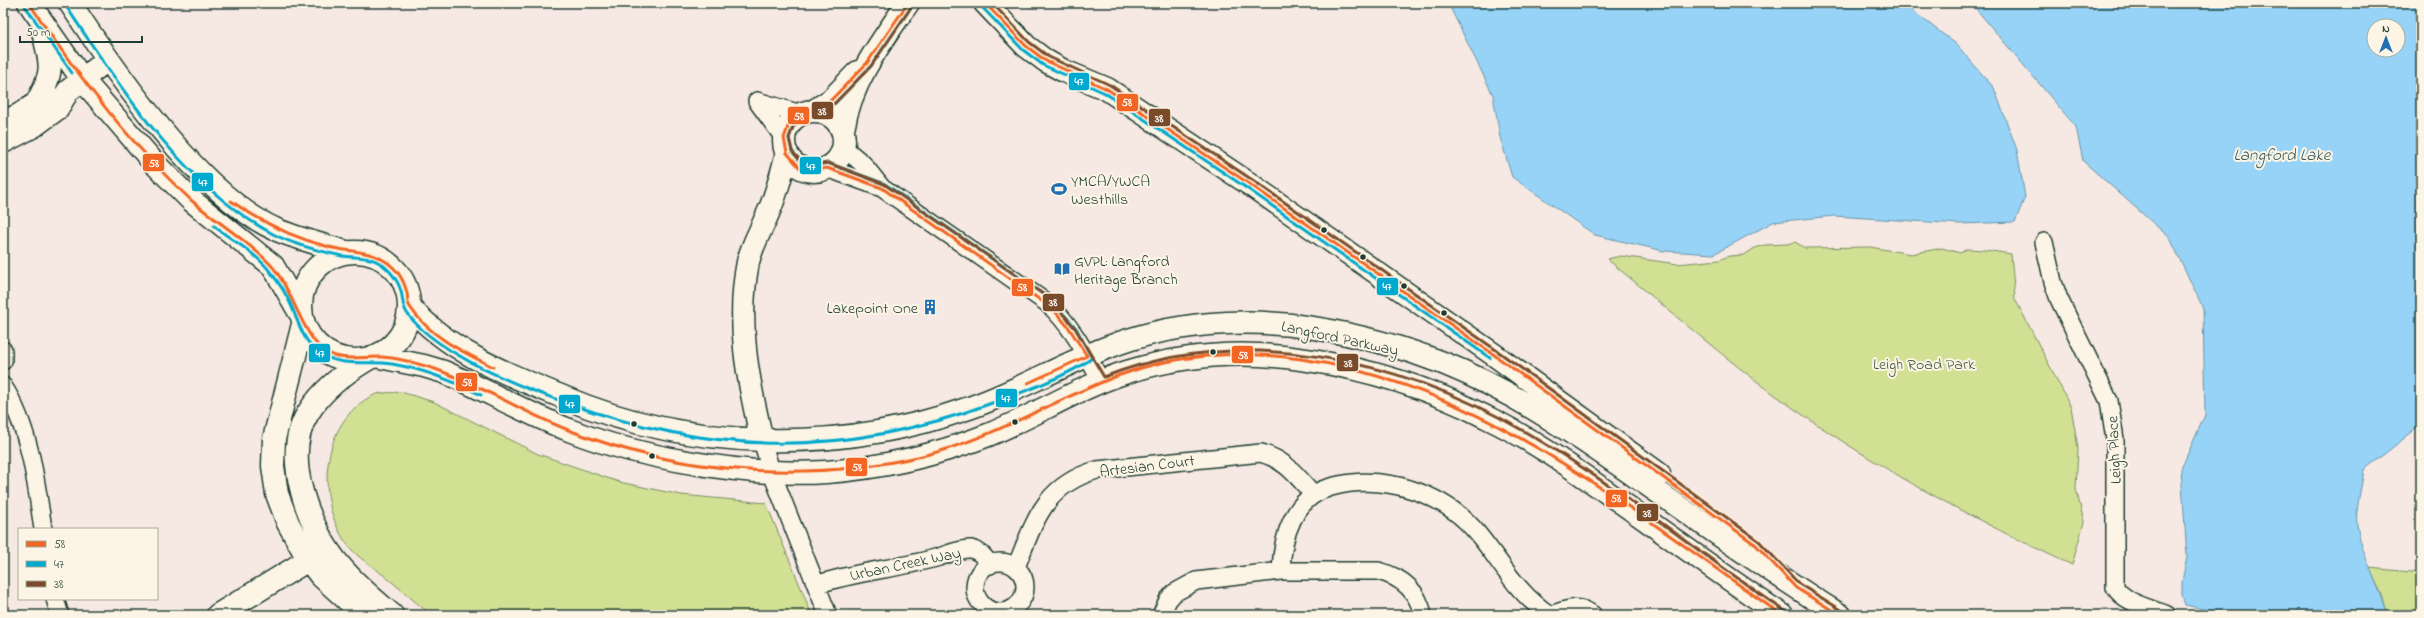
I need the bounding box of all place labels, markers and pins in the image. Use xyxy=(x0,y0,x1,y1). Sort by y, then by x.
place label: YMCA/YWCA Westhills xyxy=(1071,170,1150,212)
sports icon: YMCA/YWCA Westhills xyxy=(1050,180,1068,198)
unlabelled marker xyxy=(1319,225,1329,235)
place label: GVPL: Langford Heritage Branch xyxy=(1074,250,1178,292)
unlabelled marker xyxy=(1358,252,1368,262)
library icon: GVPL: Langford Heritage Branch xyxy=(1053,260,1071,278)
unlabelled marker xyxy=(1399,281,1409,291)
place label: Lakepoint One xyxy=(827,297,919,321)
building icon: Lakepoint One xyxy=(921,298,939,316)
unlabelled marker xyxy=(1439,308,1449,318)
unlabelled marker xyxy=(1208,347,1218,357)
unlabelled marker xyxy=(1010,417,1020,427)
unlabelled marker xyxy=(629,419,639,429)
unlabelled marker xyxy=(647,451,657,461)

